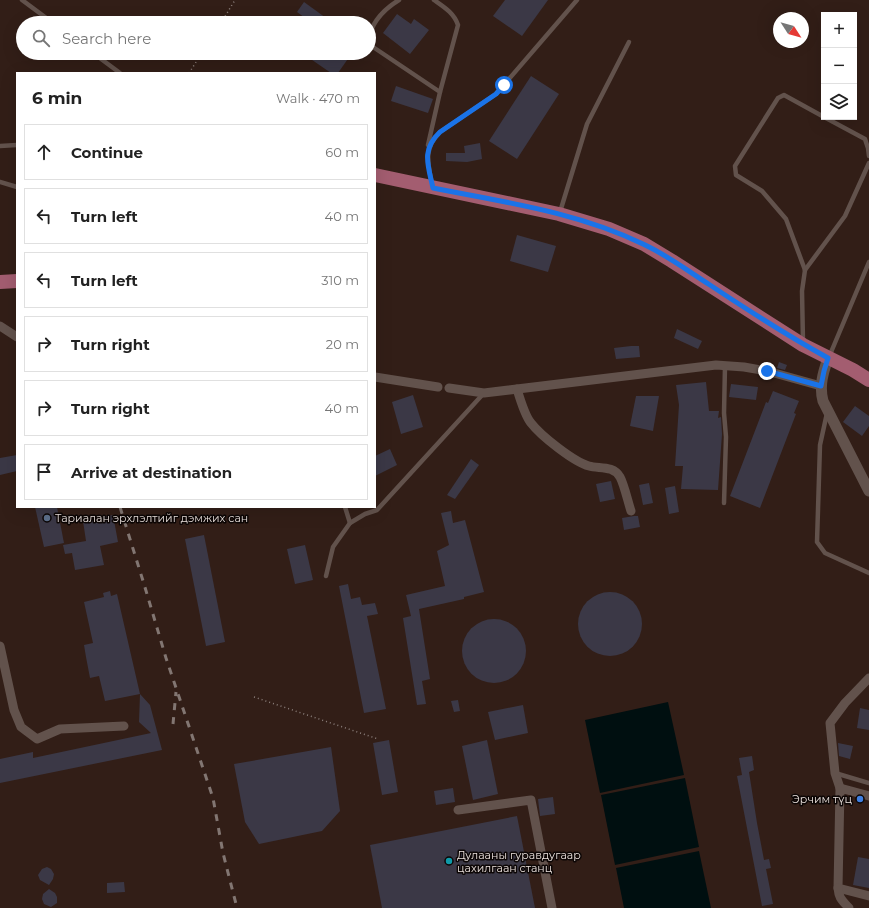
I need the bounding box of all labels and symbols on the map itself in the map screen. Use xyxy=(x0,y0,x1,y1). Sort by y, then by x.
north arrow xyxy=(773,12,809,48)
route start xyxy=(495,76,513,94)
route end xyxy=(758,362,776,380)
place label: Тариалан эрхлэлтийг дэмжих сан xyxy=(55,511,248,525)
marker: Тариалан эрхлэлтийг дэмжих сан xyxy=(42,513,52,523)
place label: Эрчим түц xyxy=(792,792,852,806)
marker: Эрчим түц xyxy=(855,794,865,804)
place label: Дулааны гуравдугаар цахилгаан станц xyxy=(457,848,581,875)
marker: Дулааны гуравдугаар цахилгаан станц xyxy=(444,856,454,866)

